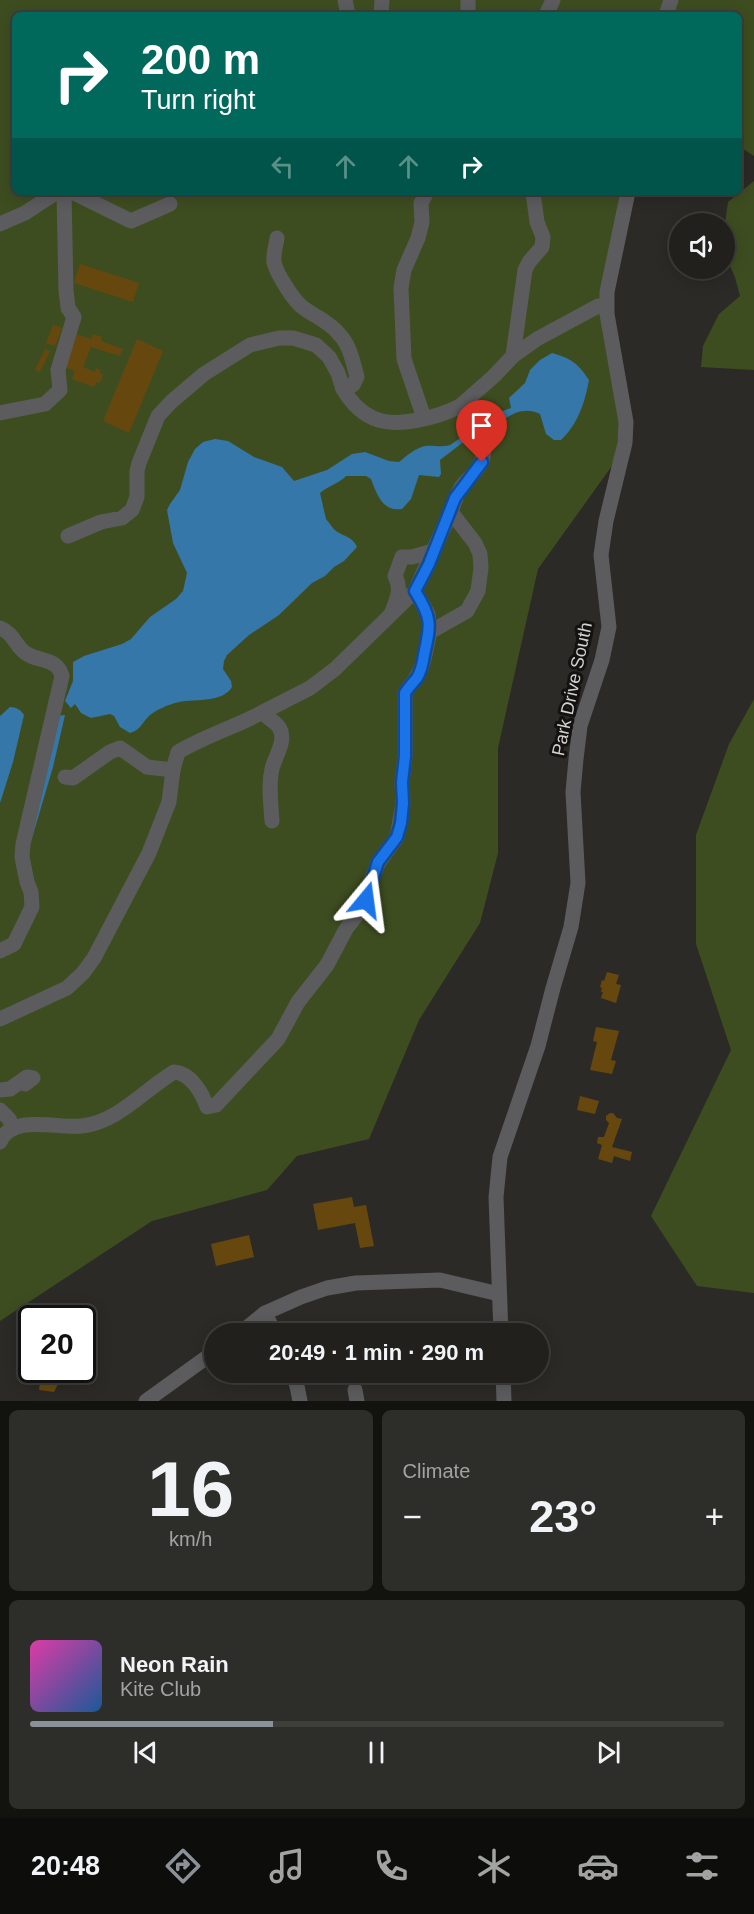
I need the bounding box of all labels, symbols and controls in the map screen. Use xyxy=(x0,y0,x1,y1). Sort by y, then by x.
icon: right xyxy=(42,36,120,114)
text: 200 m xyxy=(141,36,260,83)
text: Turn right xyxy=(141,85,256,115)
icon: left xyxy=(266,150,299,183)
icon: ahead xyxy=(329,150,362,183)
icon: ahead xyxy=(392,150,425,183)
icon: right xyxy=(455,150,488,183)
map controls xyxy=(669,213,735,279)
button: sound xyxy=(669,213,735,279)
pin xyxy=(456,400,507,462)
icon: arrive xyxy=(465,409,498,442)
street label: Park Drive South xyxy=(548,620,596,758)
position arrow xyxy=(334,868,398,932)
speed limit sign: 20 xyxy=(18,1305,96,1383)
text: 20:49 · 1 min · 290 m xyxy=(269,1340,484,1365)
text: 16 xyxy=(147,1445,234,1533)
text: Climate xyxy=(403,1460,470,1482)
text: 23° xyxy=(529,1491,597,1542)
text: − xyxy=(403,1498,422,1535)
text: + xyxy=(705,1498,724,1535)
text: km/h xyxy=(169,1528,212,1550)
text: Neon Rain xyxy=(120,1652,229,1677)
text: Kite Club xyxy=(120,1678,201,1700)
icon: previous xyxy=(129,1736,162,1769)
icon: pause xyxy=(360,1736,393,1769)
icon: next xyxy=(592,1736,625,1769)
icon: directions xyxy=(162,1845,204,1887)
icon: music xyxy=(266,1845,308,1887)
icon: phone xyxy=(370,1845,412,1887)
icon: climate xyxy=(473,1845,515,1887)
icon: car xyxy=(577,1845,619,1887)
icon: filters xyxy=(681,1845,723,1887)
text: 20:48 xyxy=(31,1851,100,1881)

